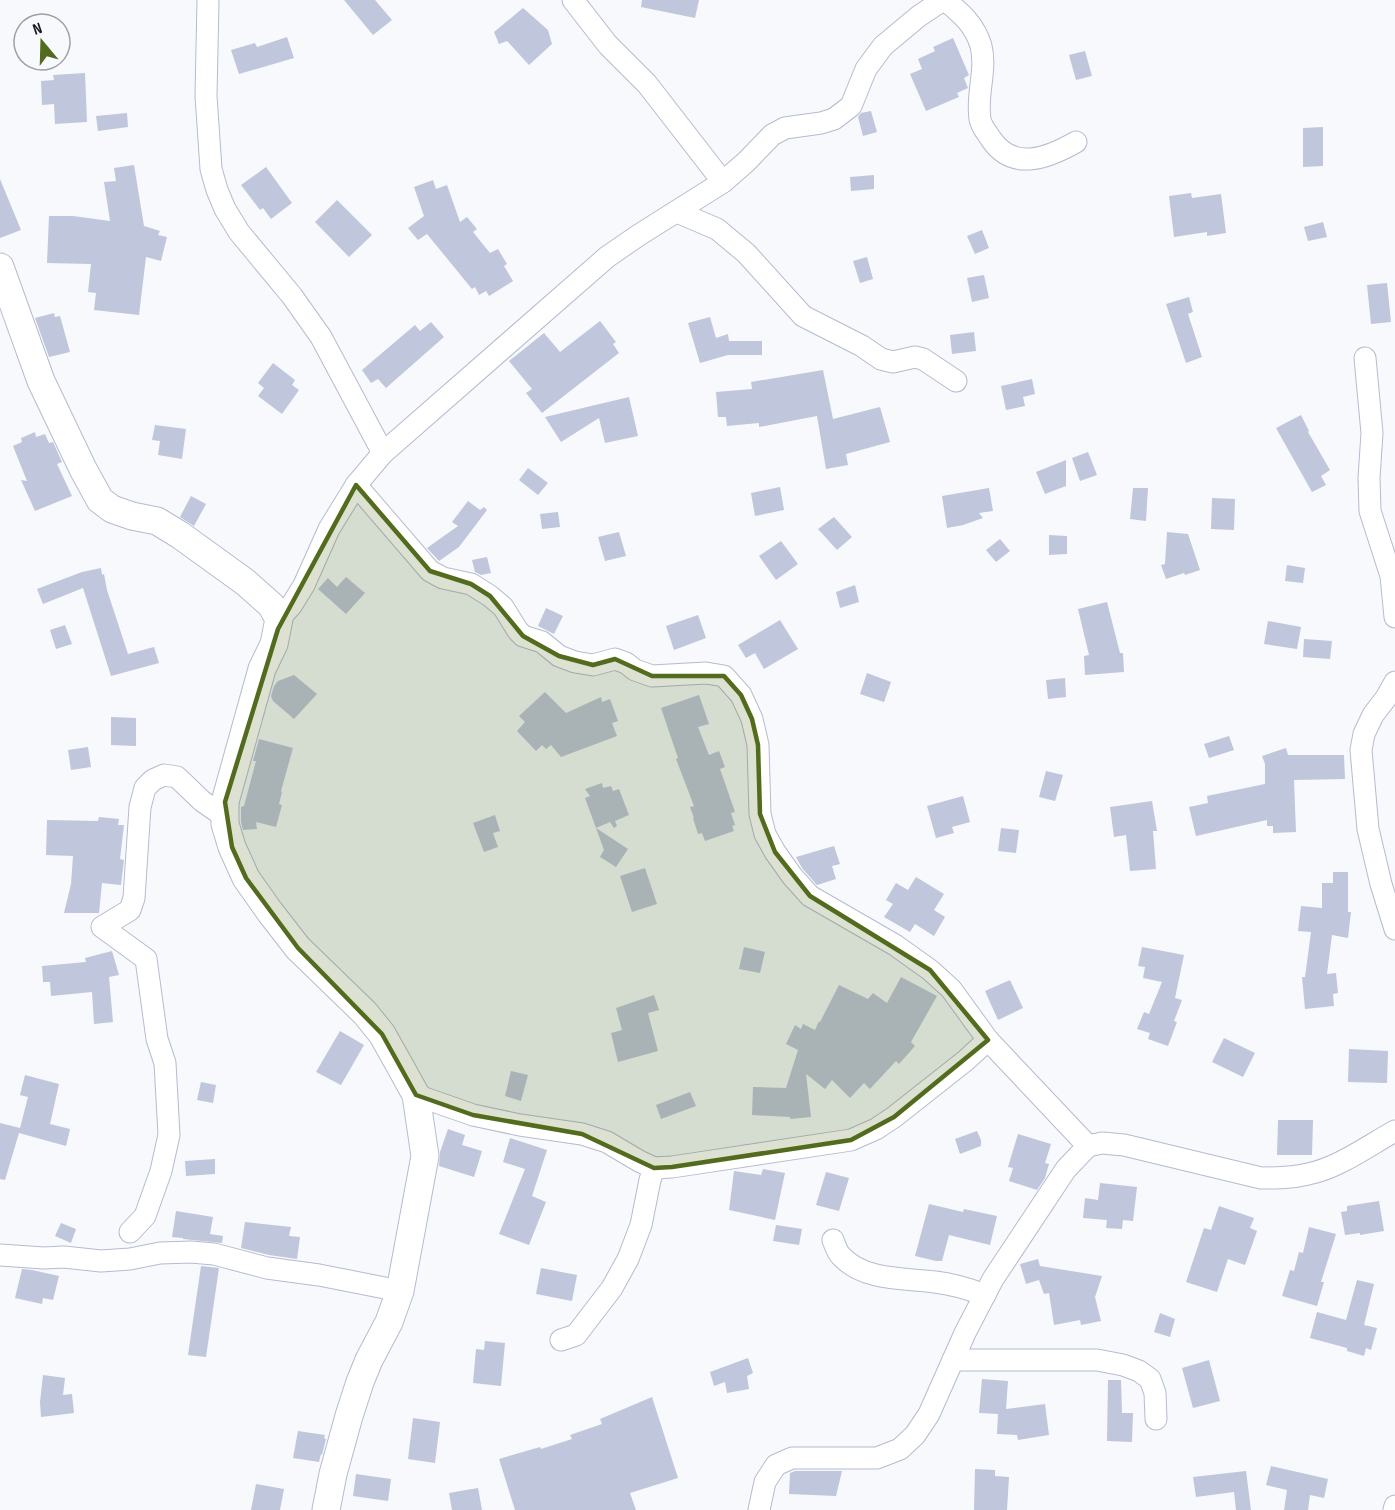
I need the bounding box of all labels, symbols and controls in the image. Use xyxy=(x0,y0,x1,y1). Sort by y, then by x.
north arrow xyxy=(12,12,72,72)
text: N xyxy=(30,19,45,40)

